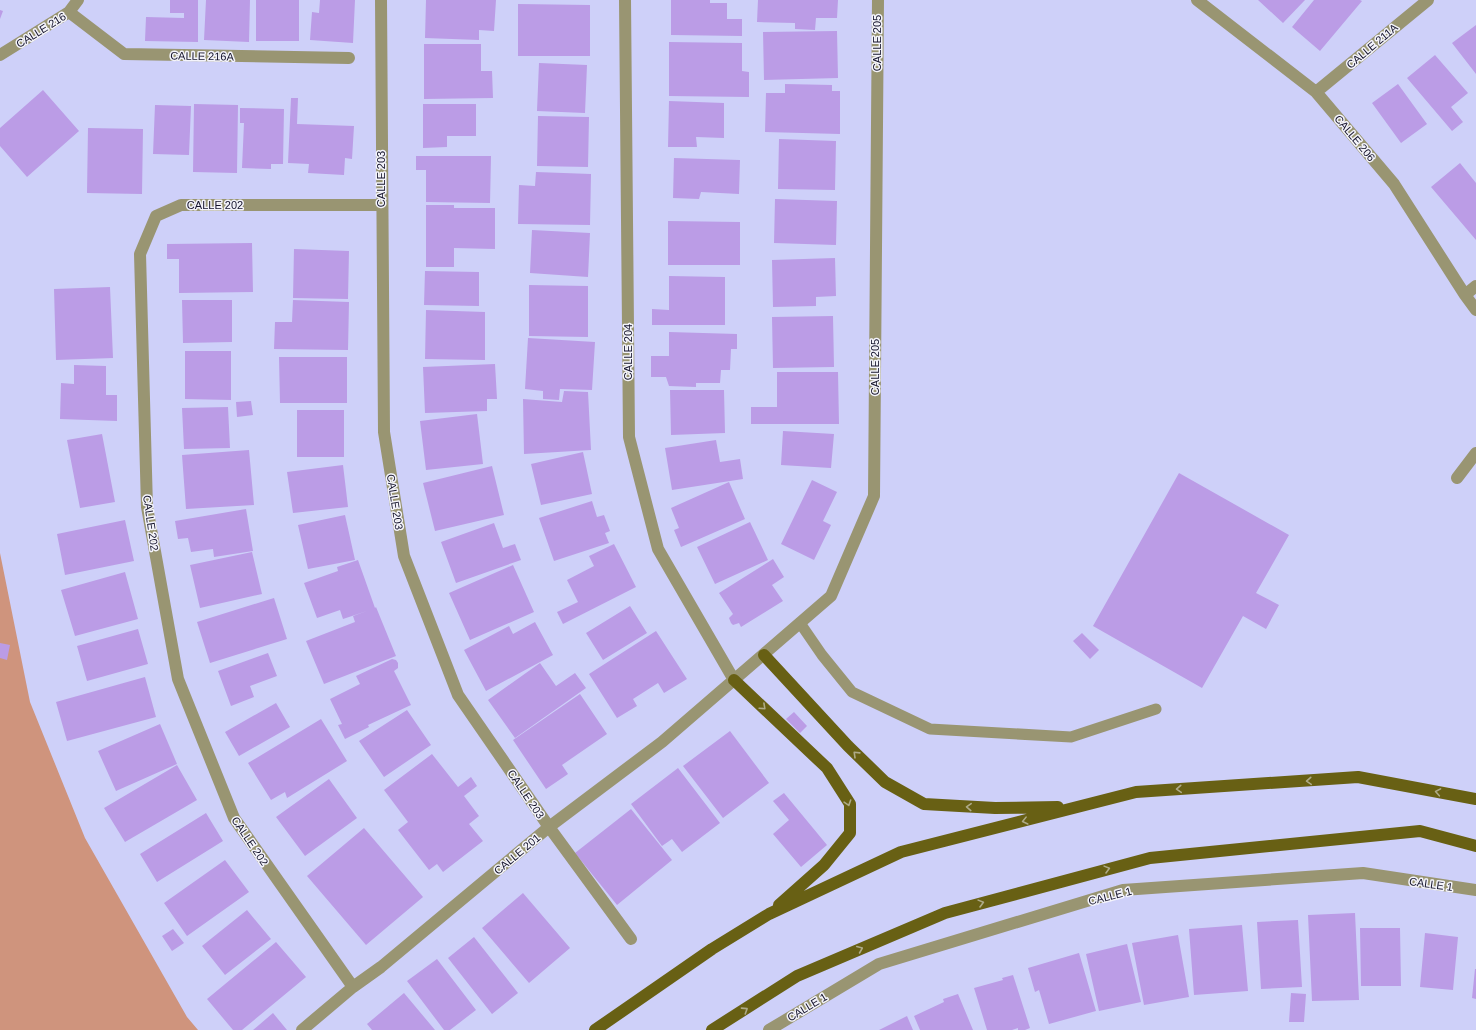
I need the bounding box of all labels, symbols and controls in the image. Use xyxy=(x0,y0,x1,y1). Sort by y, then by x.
street label: CALLE 216 xyxy=(14,10,68,50)
street label: CALLE 205 xyxy=(871,15,883,71)
street label: CALLE 211A xyxy=(1344,21,1400,71)
street label: CALLE 216A xyxy=(170,49,235,63)
street label: CALLE 206 xyxy=(1332,113,1378,163)
street label: CALLE 203 xyxy=(375,151,387,207)
street label: CALLE 202 xyxy=(187,199,243,211)
street label: CALLE 204 xyxy=(622,324,634,380)
street label: CALLE 205 xyxy=(869,339,881,395)
street label: CALLE 203 xyxy=(385,473,405,531)
street label: CALLE 202 xyxy=(141,494,161,552)
one-way arrow xyxy=(758,702,766,710)
one-way arrow xyxy=(853,751,861,759)
street label: CALLE 203 xyxy=(505,767,547,821)
one-way arrow xyxy=(1306,776,1312,785)
one-way arrow xyxy=(1176,785,1182,794)
one-way arrow xyxy=(1435,788,1441,797)
one-way arrow xyxy=(843,800,851,807)
one-way arrow xyxy=(966,802,972,811)
street label: CALLE 202 xyxy=(229,814,271,868)
one-way arrow xyxy=(1022,816,1028,824)
street label: CALLE 201 xyxy=(492,831,542,877)
one-way arrow xyxy=(1103,866,1110,874)
street label: CALLE 1 xyxy=(1408,875,1454,893)
street label: CALLE 1 xyxy=(1087,885,1133,907)
one-way arrow xyxy=(977,899,984,908)
one-way arrow xyxy=(856,946,863,954)
street label: CALLE 1 xyxy=(785,991,829,1023)
one-way arrow xyxy=(741,1007,748,1014)

